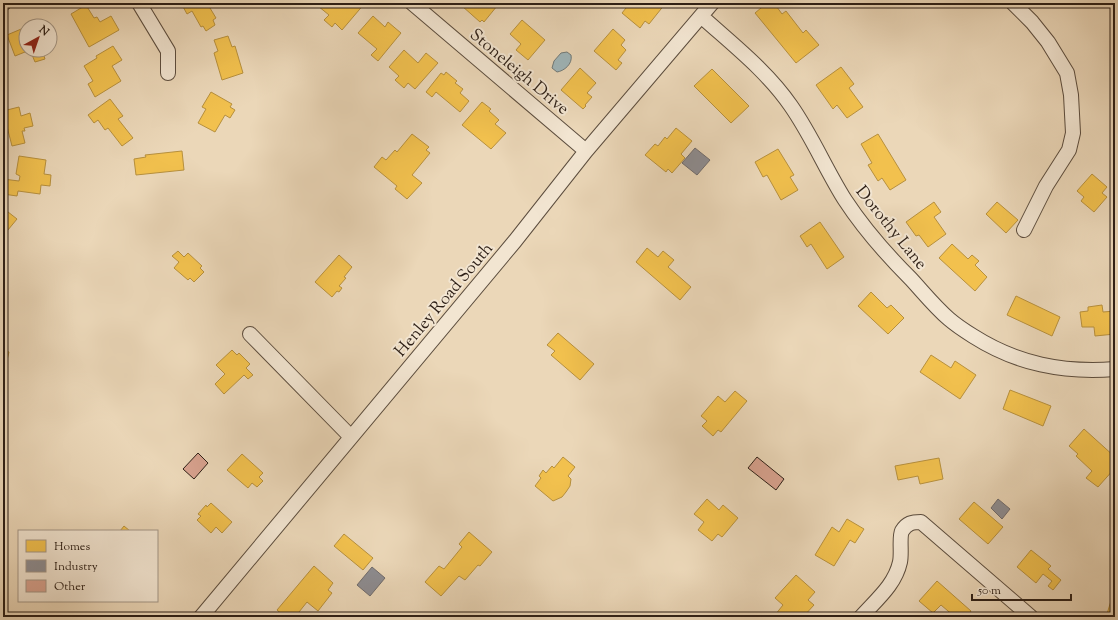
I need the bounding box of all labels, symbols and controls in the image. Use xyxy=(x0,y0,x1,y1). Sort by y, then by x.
north arrow xyxy=(18,18,58,58)
text: N xyxy=(35,22,52,40)
street label: Stoneleigh Drive xyxy=(464,24,574,121)
street label: Dorothy Lane xyxy=(849,181,932,275)
street label: Henley Road South xyxy=(390,238,500,363)
legend xyxy=(18,530,158,602)
text: Homes xyxy=(54,538,90,556)
text: Industry xyxy=(54,558,98,576)
scale bar xyxy=(972,576,1071,602)
text: Other xyxy=(54,578,86,596)
text: 50 m xyxy=(977,582,1001,600)

